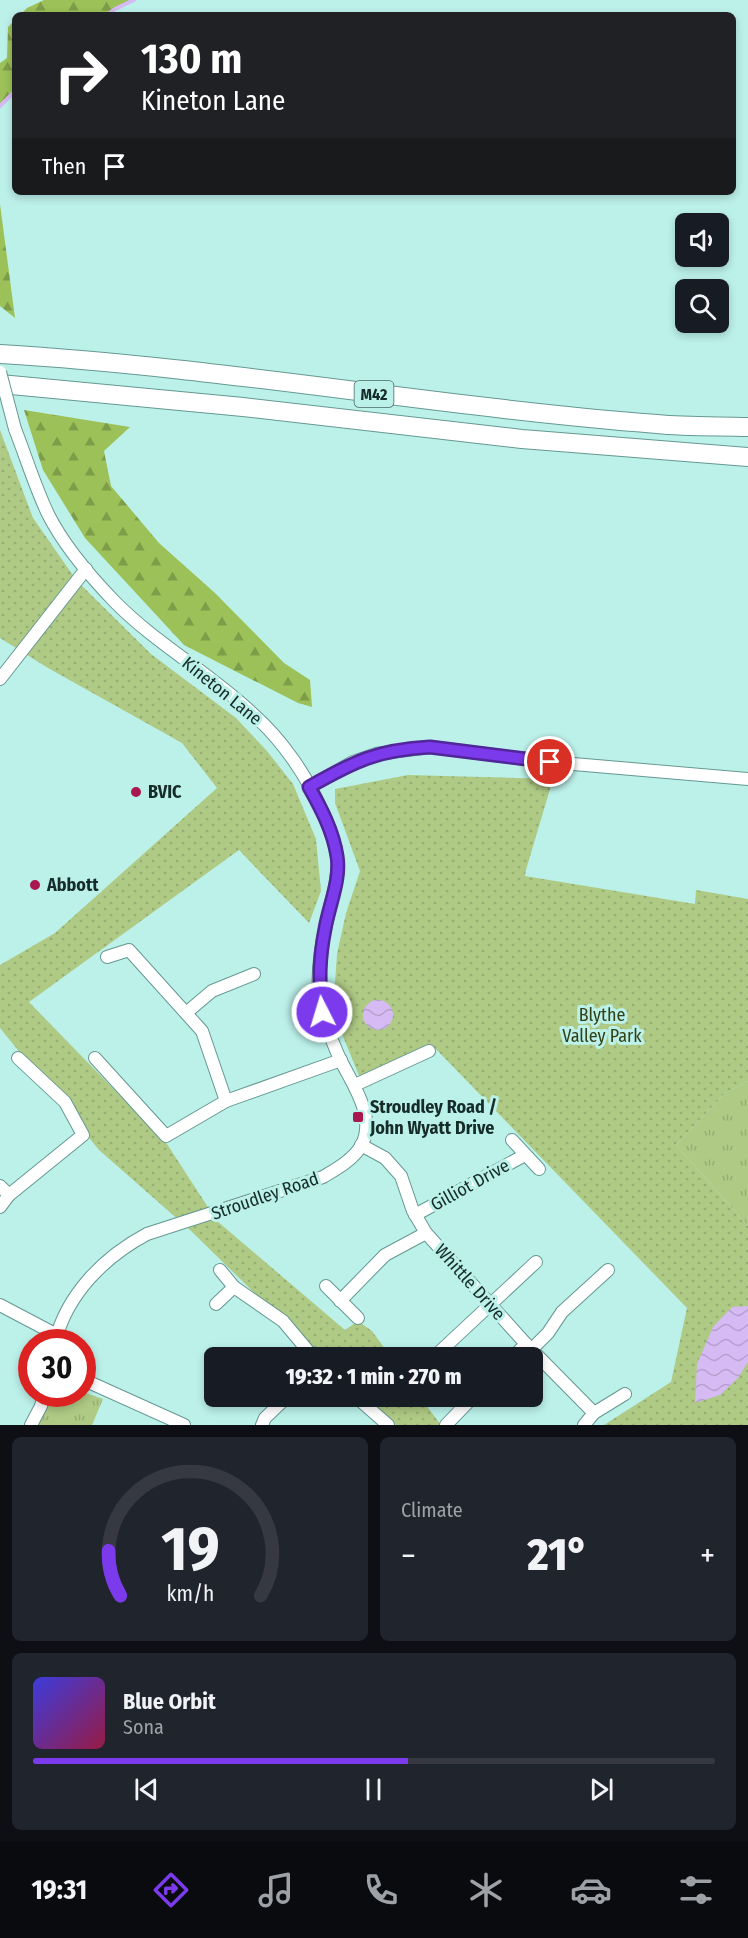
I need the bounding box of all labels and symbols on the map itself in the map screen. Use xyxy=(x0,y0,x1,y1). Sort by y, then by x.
road number: M42 xyxy=(354,381,394,407)
street label: Kineton Lane xyxy=(178,652,266,730)
pin xyxy=(524,736,575,787)
place label: BVIC xyxy=(148,781,182,803)
marker: BVIC xyxy=(129,785,143,799)
place label: Abbott xyxy=(46,874,99,896)
marker: Abbott xyxy=(28,878,42,892)
position arrow xyxy=(290,980,354,1044)
park label: Blythe Valley Park xyxy=(562,1004,642,1047)
place label: Stroudley Road / John Wyatt Drive xyxy=(369,1096,497,1139)
marker: Stroudley Road / John Wyatt Drive xyxy=(351,1110,365,1124)
street label: Gilliot Drive xyxy=(427,1154,513,1216)
street label: Stroudley Road xyxy=(208,1167,322,1225)
street label: Whittle Drive xyxy=(430,1239,510,1325)
speed limit sign: 30 xyxy=(18,1329,96,1407)

